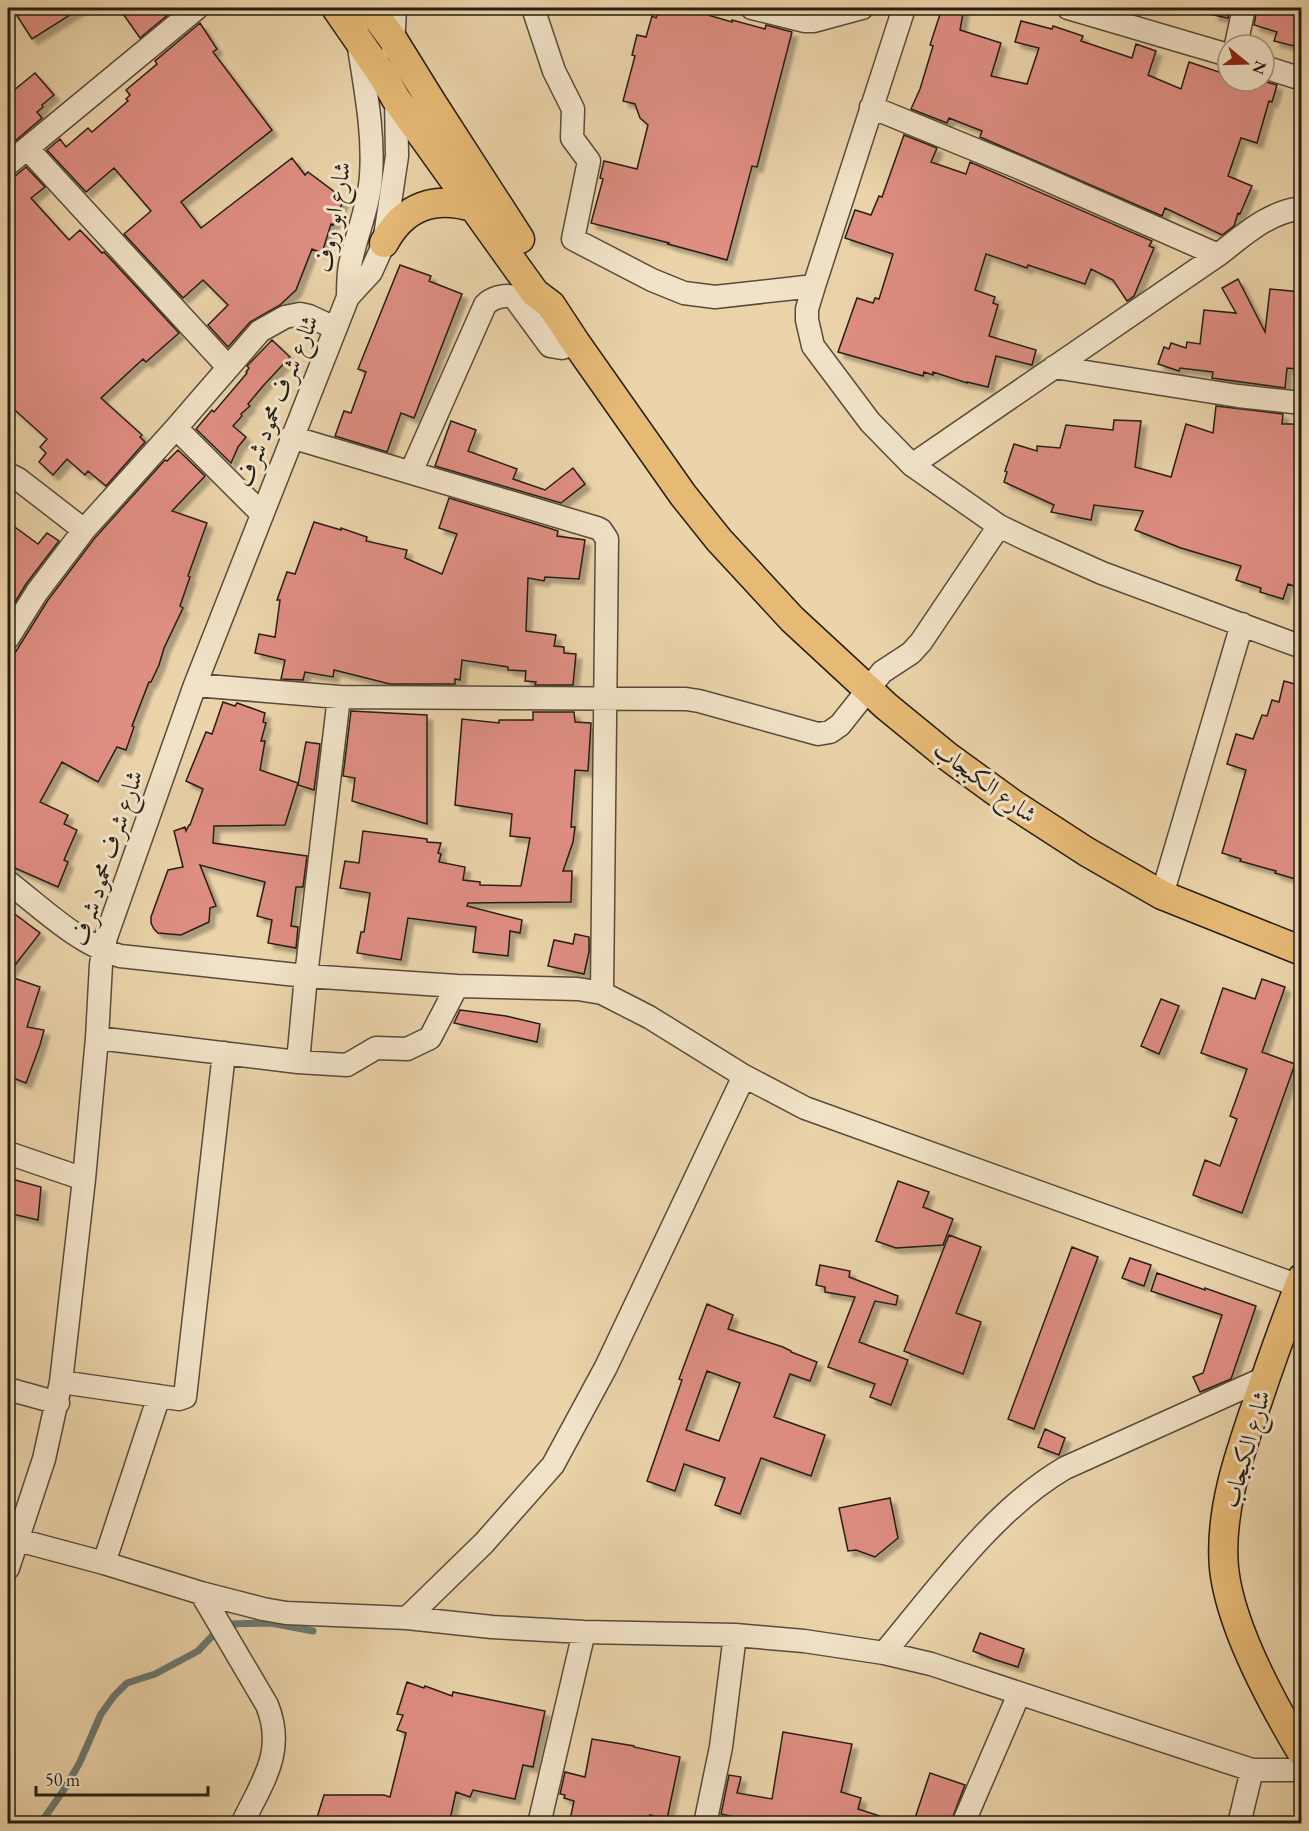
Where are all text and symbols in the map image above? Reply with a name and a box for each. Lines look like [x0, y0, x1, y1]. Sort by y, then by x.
north arrow [1216, 33, 1276, 93]
text: N [1248, 58, 1272, 77]
street label: شارع ابو روف [308, 159, 362, 276]
street label: شارع شرف محمود شرف [228, 310, 330, 493]
street label: شارع الكبجاب [924, 734, 1043, 834]
street label: شارع شرف محمود شرف [64, 766, 154, 951]
street label: شارع الكبجاب [1214, 1387, 1282, 1513]
scale bar [36, 1759, 208, 1797]
text: 50 m [45, 1768, 80, 1791]

